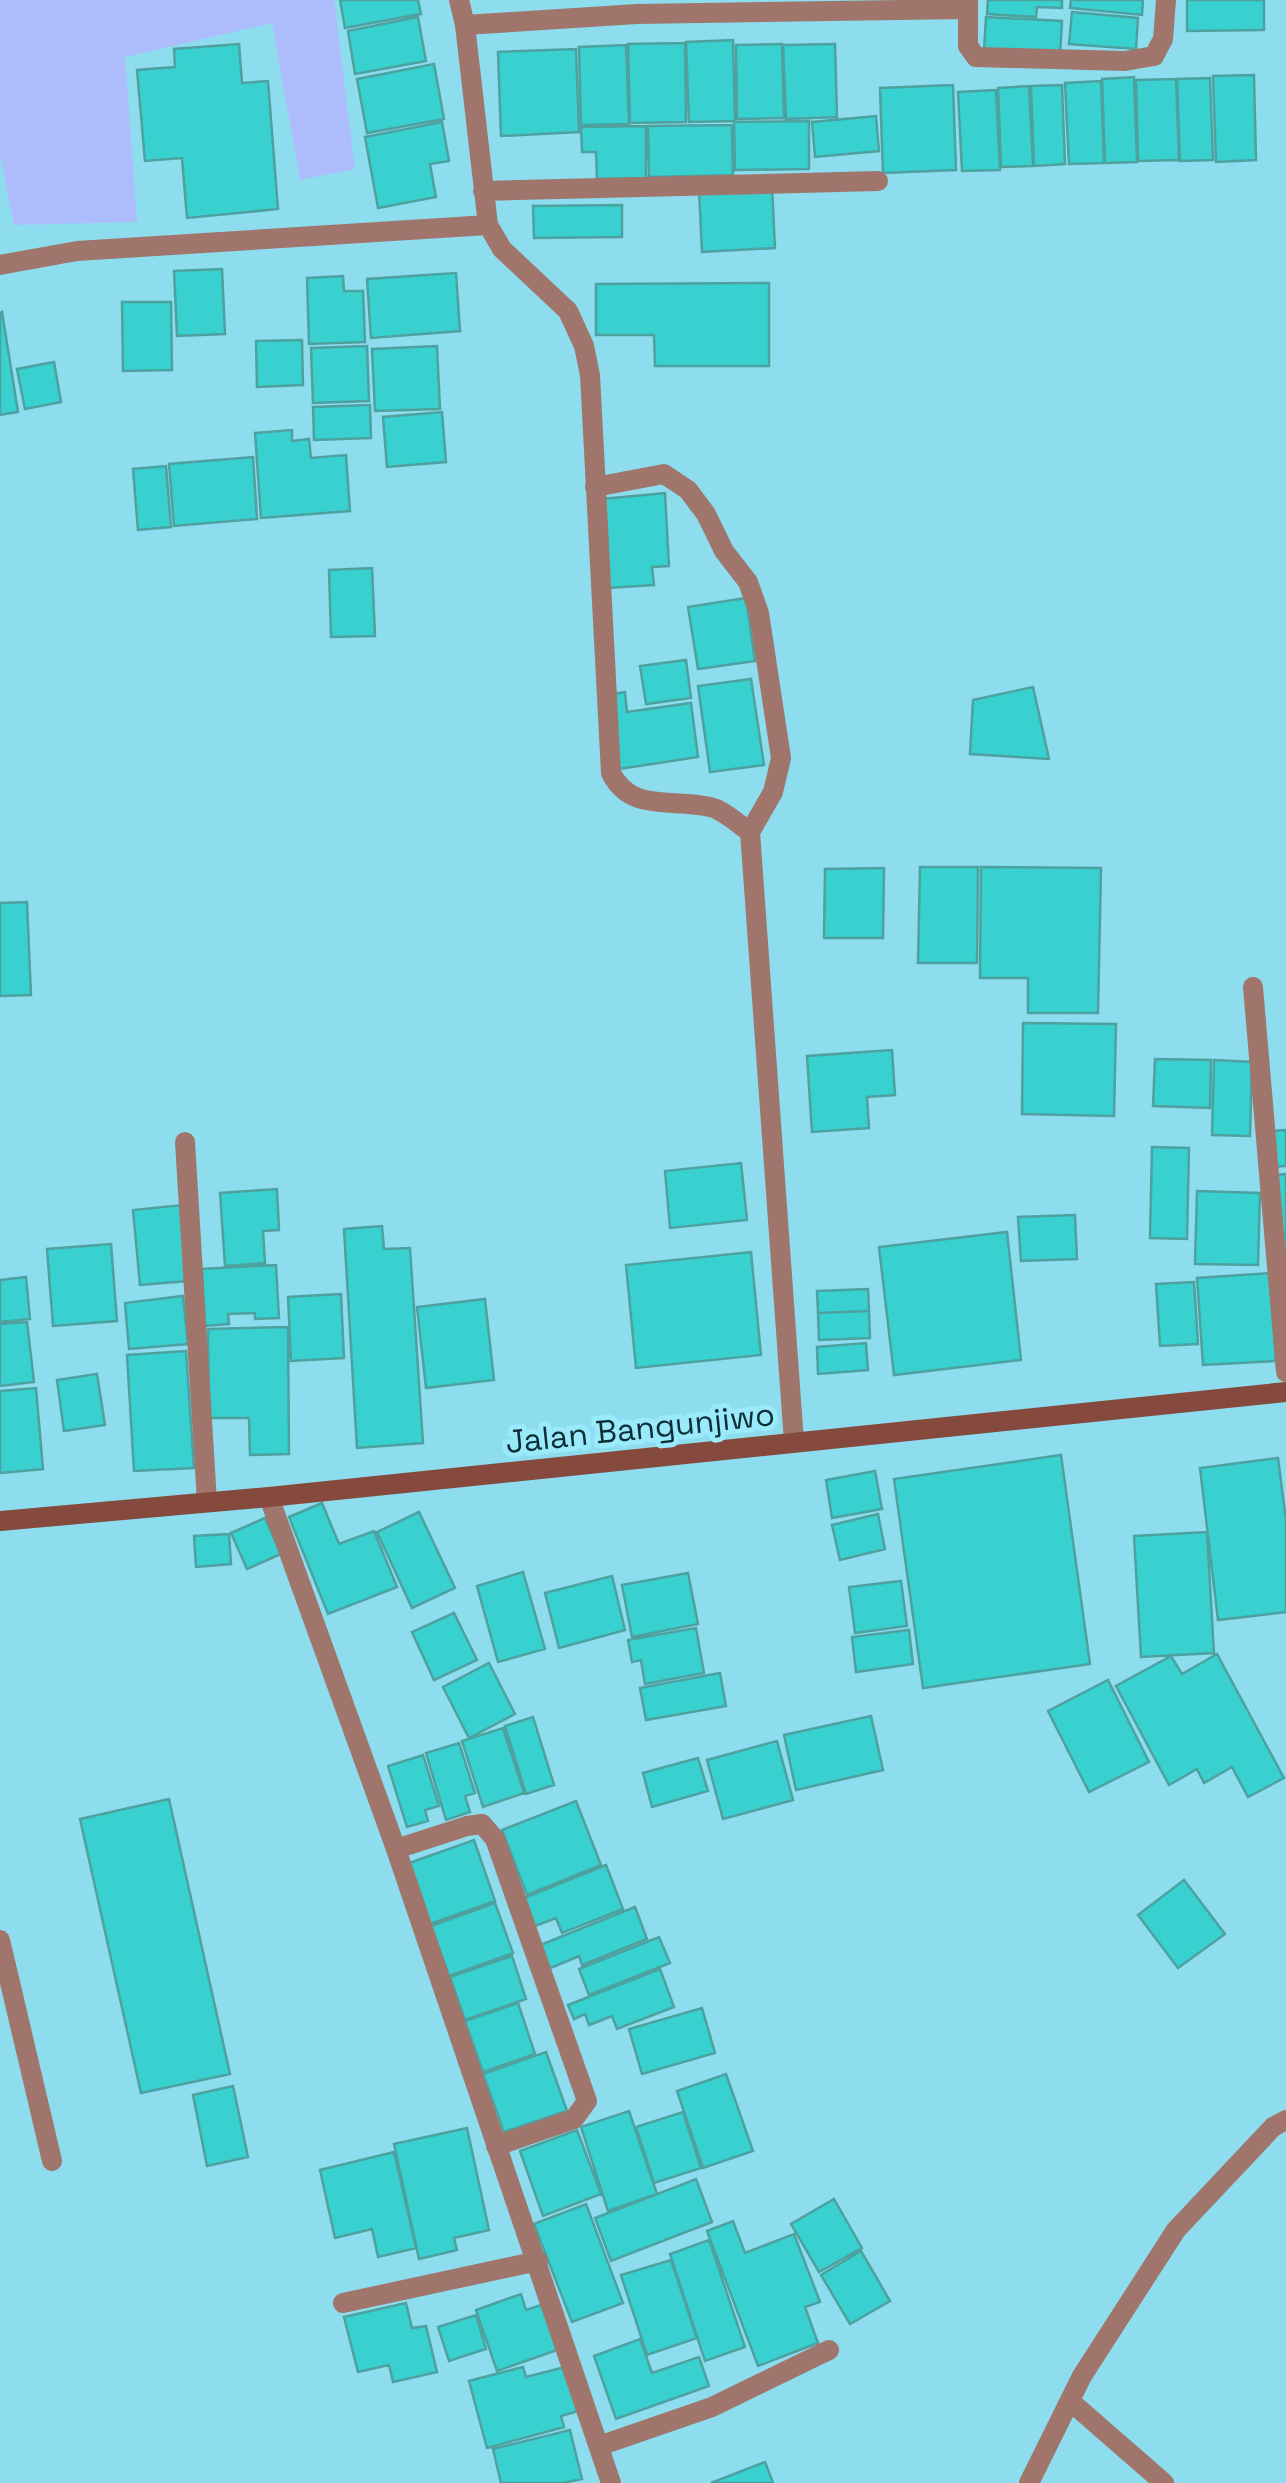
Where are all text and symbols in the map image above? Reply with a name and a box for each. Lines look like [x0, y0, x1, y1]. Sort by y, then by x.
street label: Jalan Bangunjiwo [503, 1394, 777, 1462]

